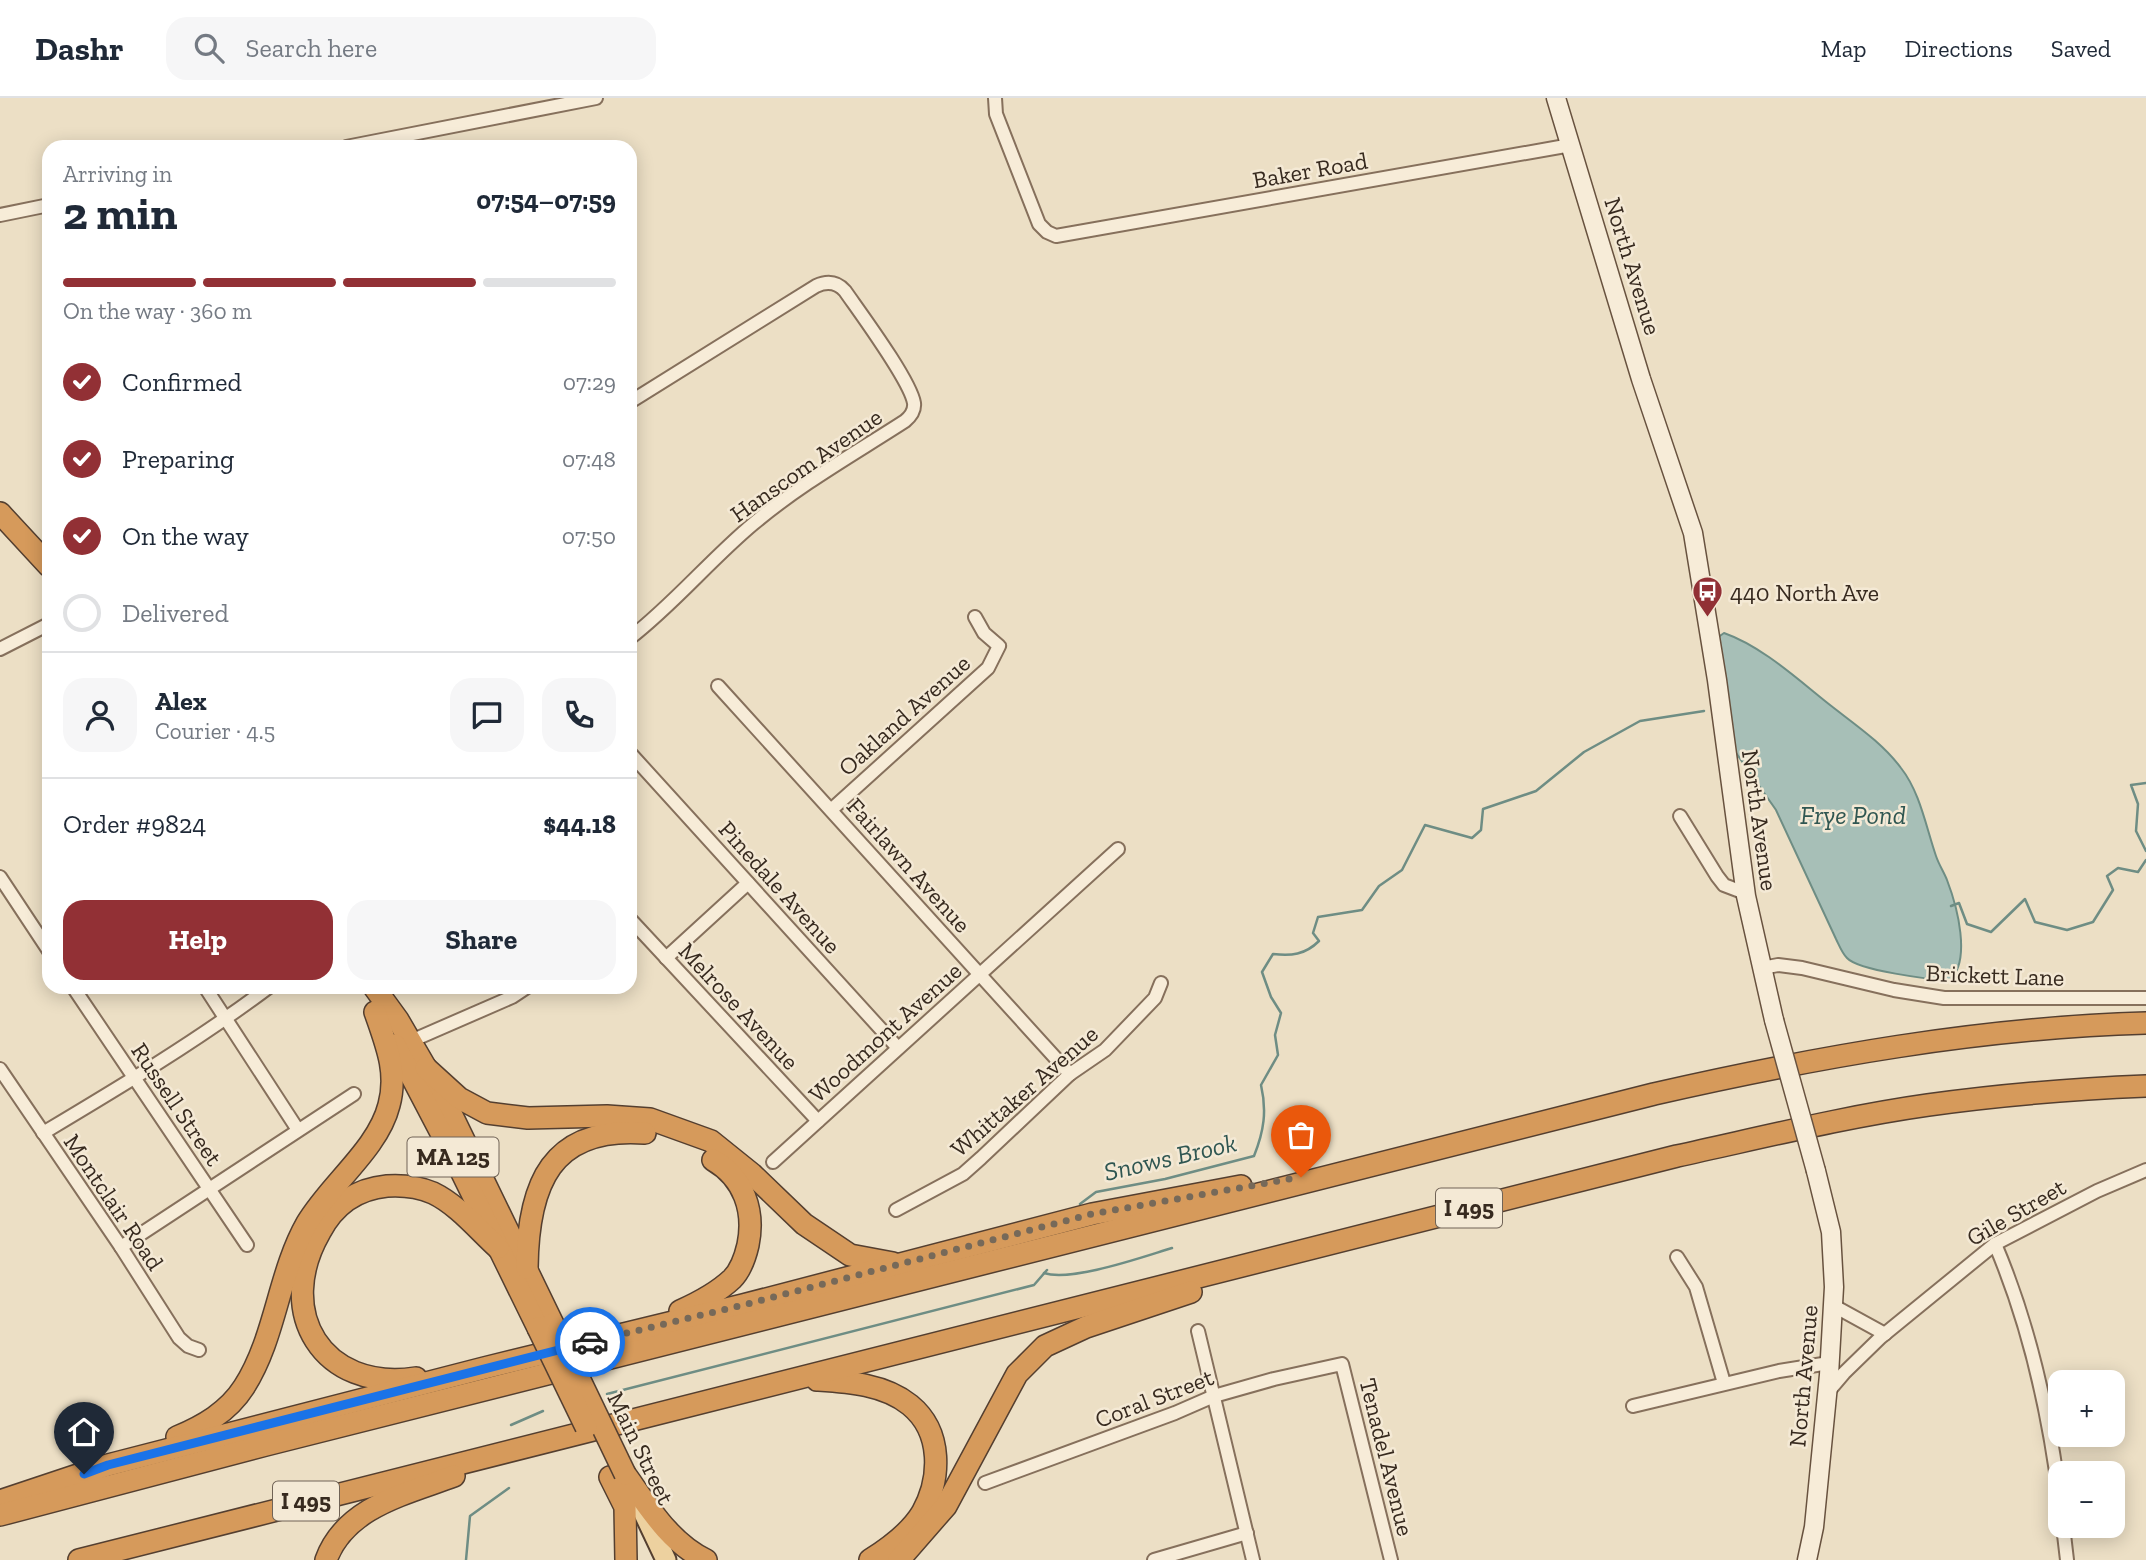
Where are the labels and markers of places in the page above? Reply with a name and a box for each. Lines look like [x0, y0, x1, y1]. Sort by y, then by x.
bus stop icon: 440 North Ave [1690, 575, 1724, 619]
place label: 440 North Ave [1730, 578, 1879, 607]
pin [1271, 1105, 1331, 1177]
pin [54, 1402, 114, 1474]

